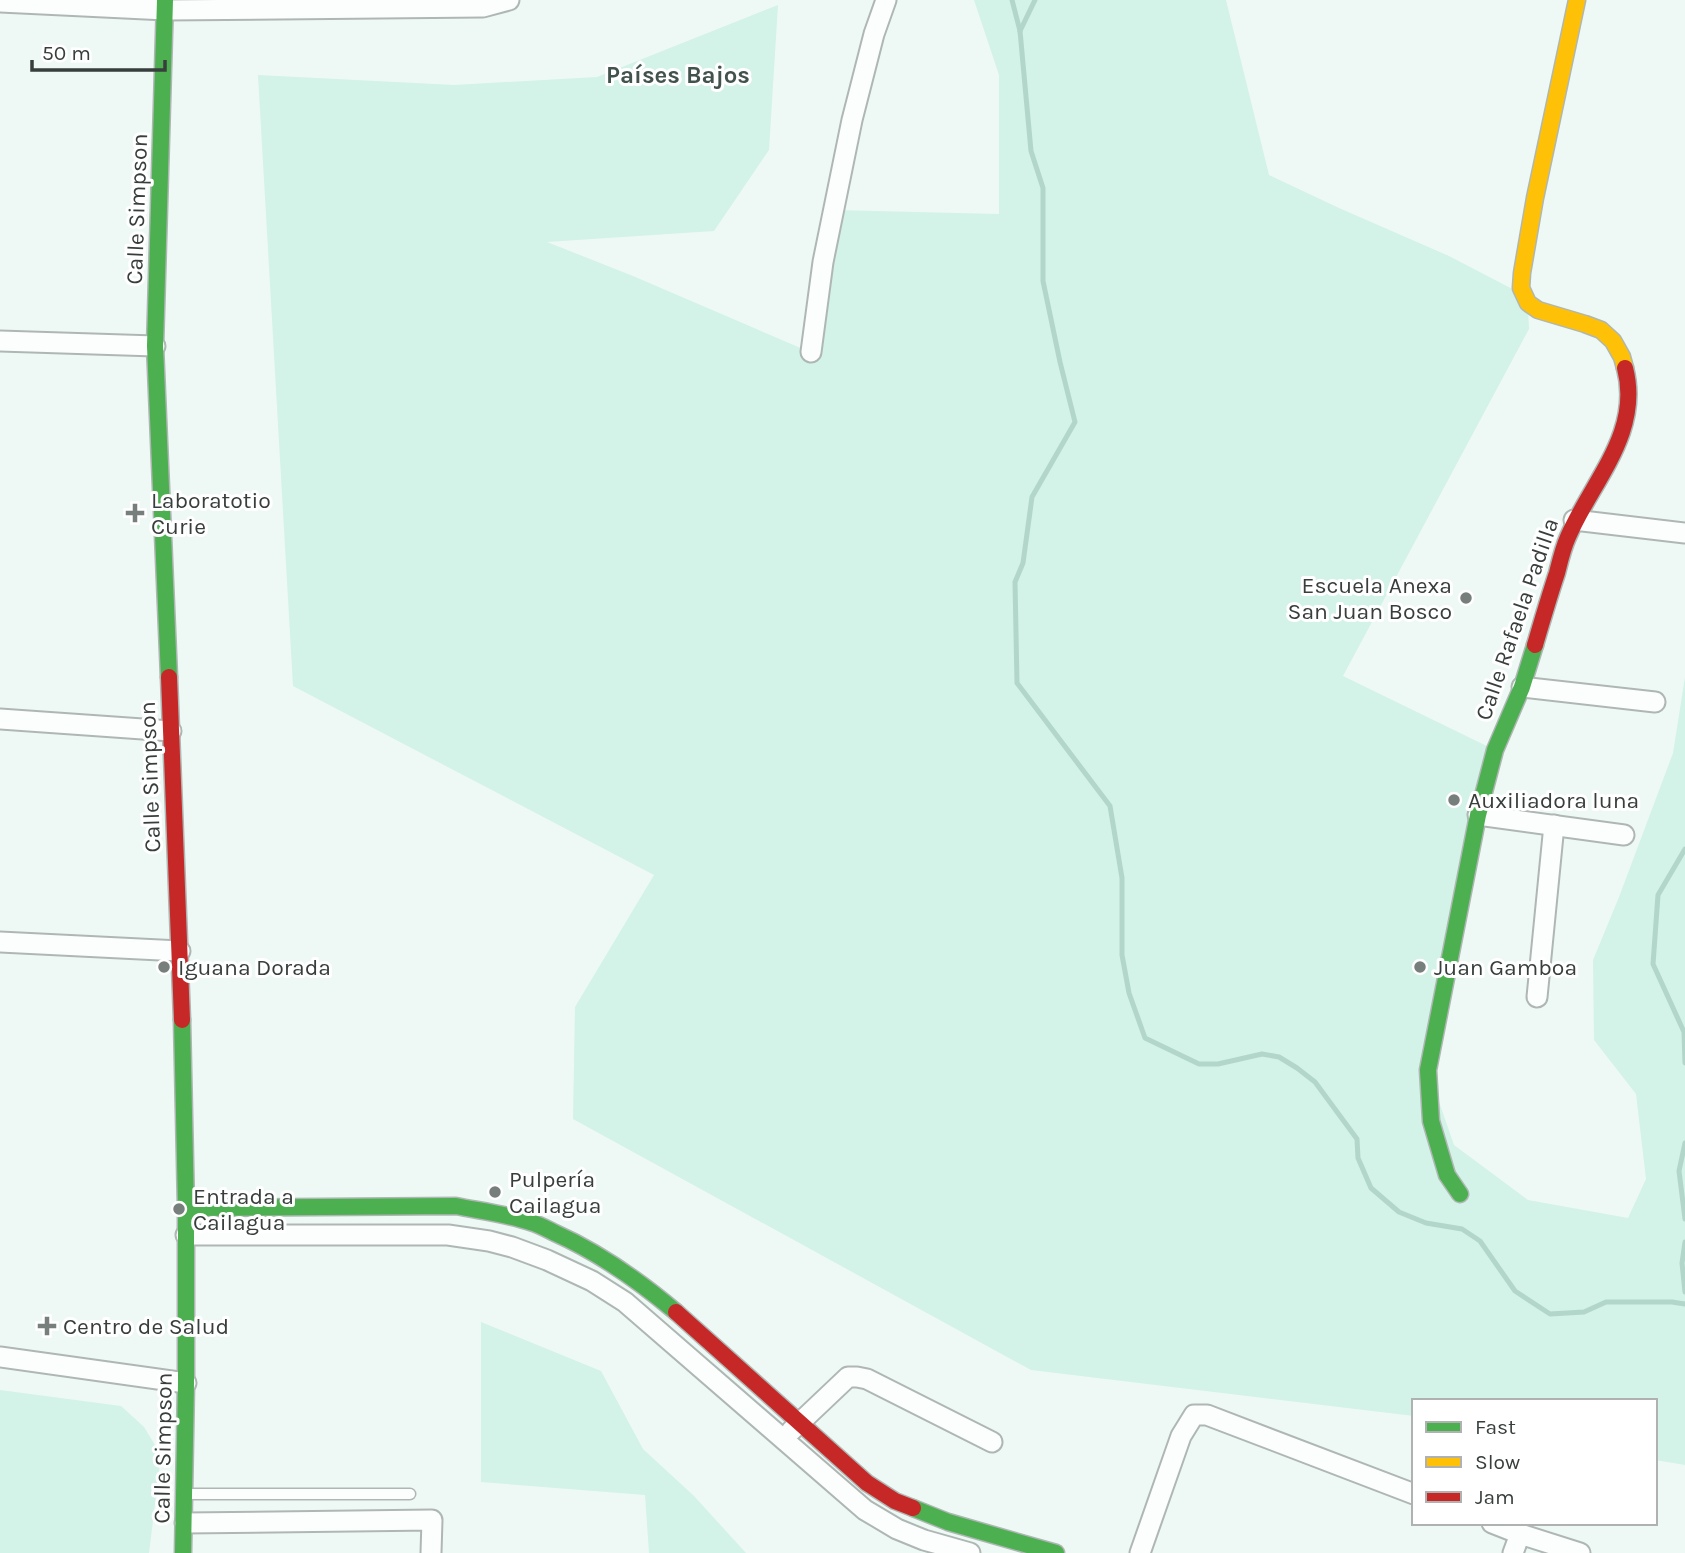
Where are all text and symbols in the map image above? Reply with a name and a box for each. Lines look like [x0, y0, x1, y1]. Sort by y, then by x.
scale bar [32, 28, 164, 72]
text: 50 m [42, 41, 91, 65]
district label: Países Bajos [606, 61, 750, 89]
street label: Calle Simpson [121, 133, 153, 285]
place label: Laboratotio Curie [151, 487, 271, 540]
marker: Laboratotio Curie [125, 503, 145, 523]
street label: Calle Rafaela Padilla [1470, 514, 1564, 724]
place label: Escuela Anexa San Juan Bosco [1287, 572, 1452, 625]
marker: Escuela Anexa San Juan Bosco [1458, 590, 1474, 606]
street label: Calle Simpson [134, 701, 166, 853]
place label: Auxiliadora luna [1468, 787, 1639, 814]
marker: Auxiliadora luna [1446, 792, 1462, 808]
place label: Iguana Dorada [178, 954, 331, 981]
place label: Juan Gamboa [1434, 954, 1577, 981]
marker: Iguana Dorada [156, 959, 172, 975]
marker: Juan Gamboa [1412, 959, 1428, 975]
place label: Pulpería Cailagua [509, 1166, 601, 1219]
place label: Entrada a Cailagua [193, 1183, 294, 1236]
marker: Pulpería Cailagua [487, 1184, 503, 1200]
marker: Entrada a Cailagua [171, 1201, 187, 1217]
place label: Centro de Salud [63, 1313, 229, 1340]
marker: Centro de Salud [37, 1316, 57, 1336]
street label: Calle Simpson [148, 1372, 178, 1524]
legend [1412, 1399, 1657, 1525]
text: Fast [1475, 1415, 1516, 1439]
text: Slow [1475, 1450, 1520, 1474]
text: Jam [1475, 1485, 1515, 1509]

